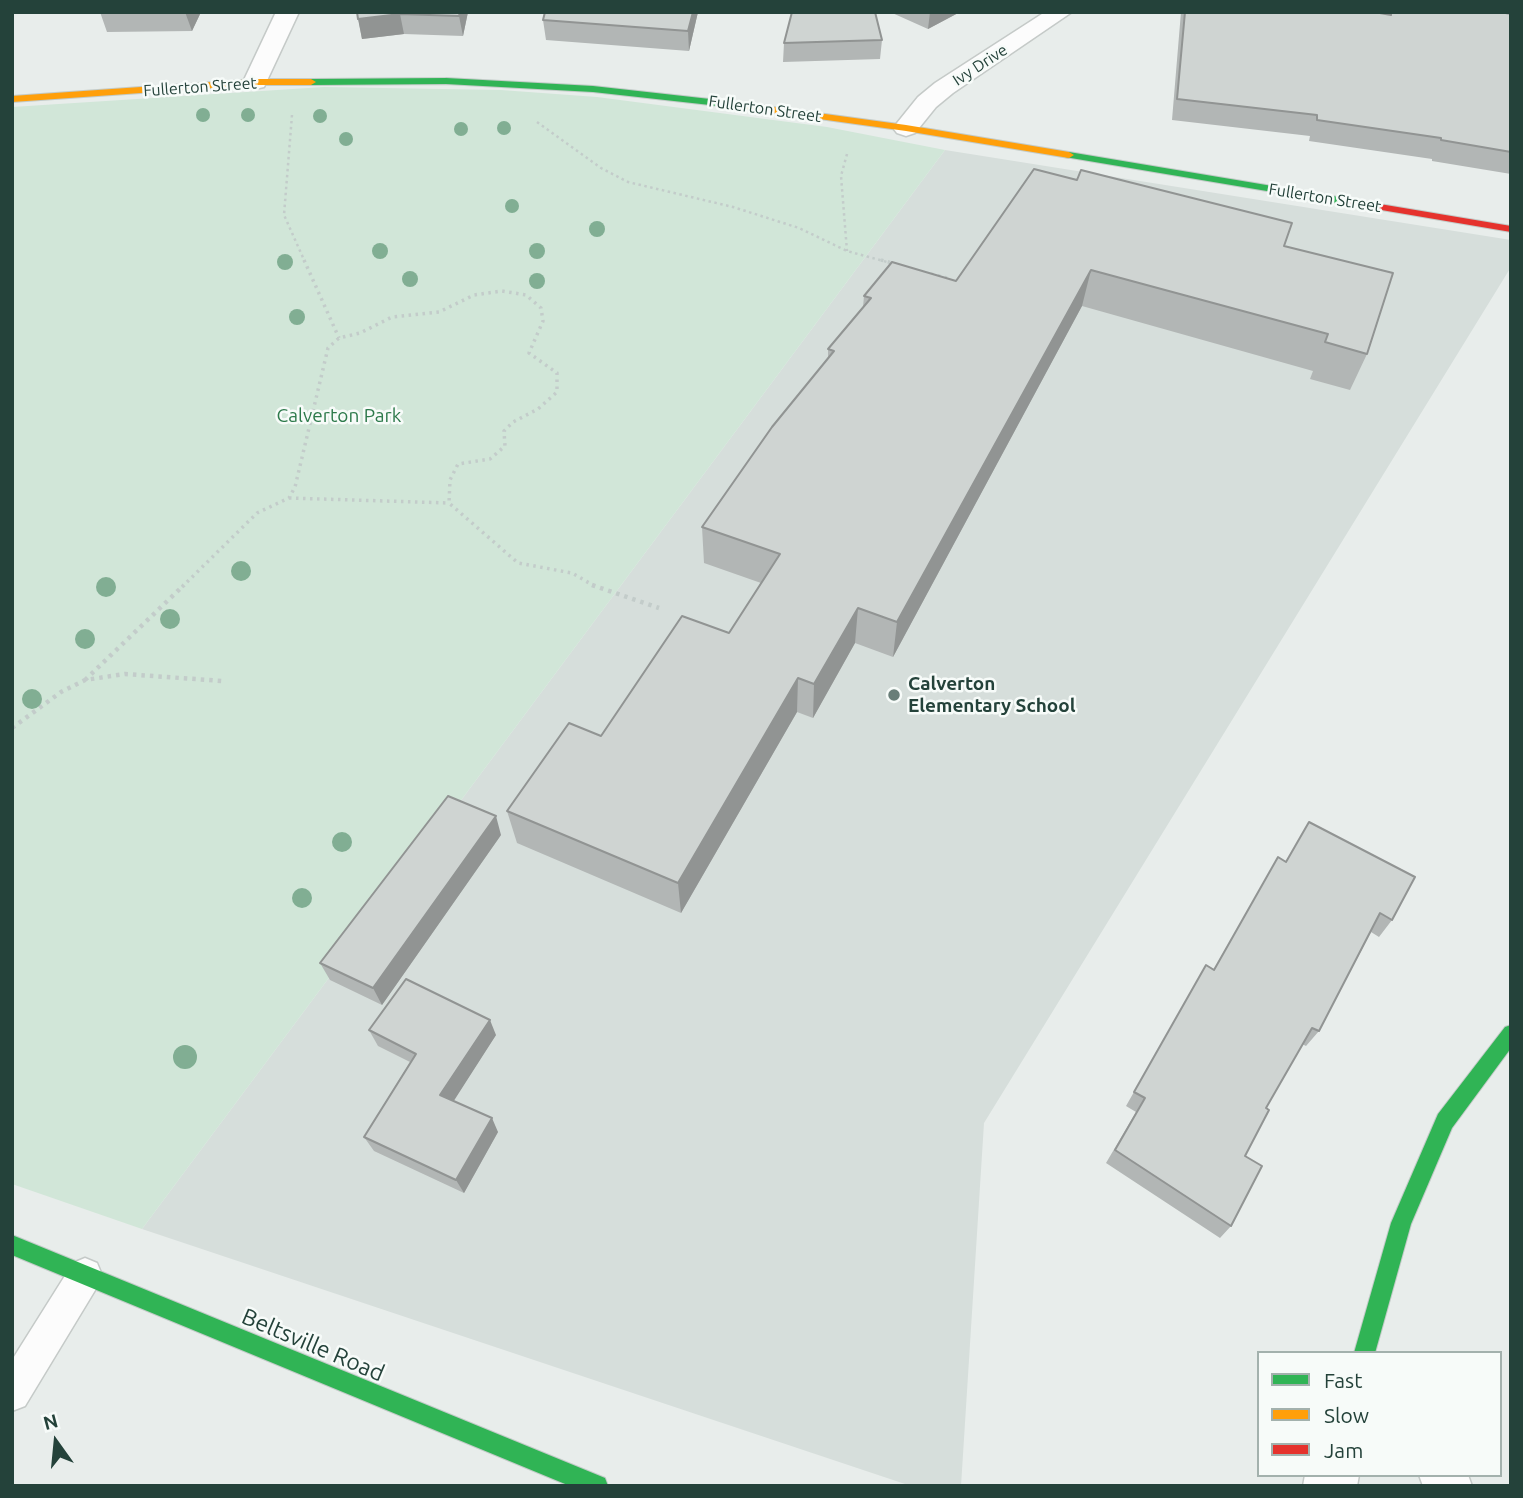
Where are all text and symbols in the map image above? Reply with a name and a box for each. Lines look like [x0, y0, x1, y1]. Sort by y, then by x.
street label: Ivy Drive [949, 40, 1011, 90]
street label: Fullerton Street [143, 73, 257, 101]
street label: Fullerton Street [707, 92, 823, 126]
street label: Fullerton Street [1267, 180, 1383, 216]
park label: Calverton Park [277, 405, 401, 427]
place label: Calverton Elementary School [908, 673, 1075, 717]
marker: Calverton Elementary School [886, 687, 902, 703]
street label: Beltsville Road [238, 1303, 388, 1387]
legend [1257, 1351, 1502, 1477]
text: Fast [1324, 1368, 1362, 1392]
text: Slow [1324, 1403, 1369, 1427]
north arrow [21, 1407, 91, 1477]
text: N [41, 1409, 60, 1434]
text: Jam [1324, 1438, 1363, 1462]

